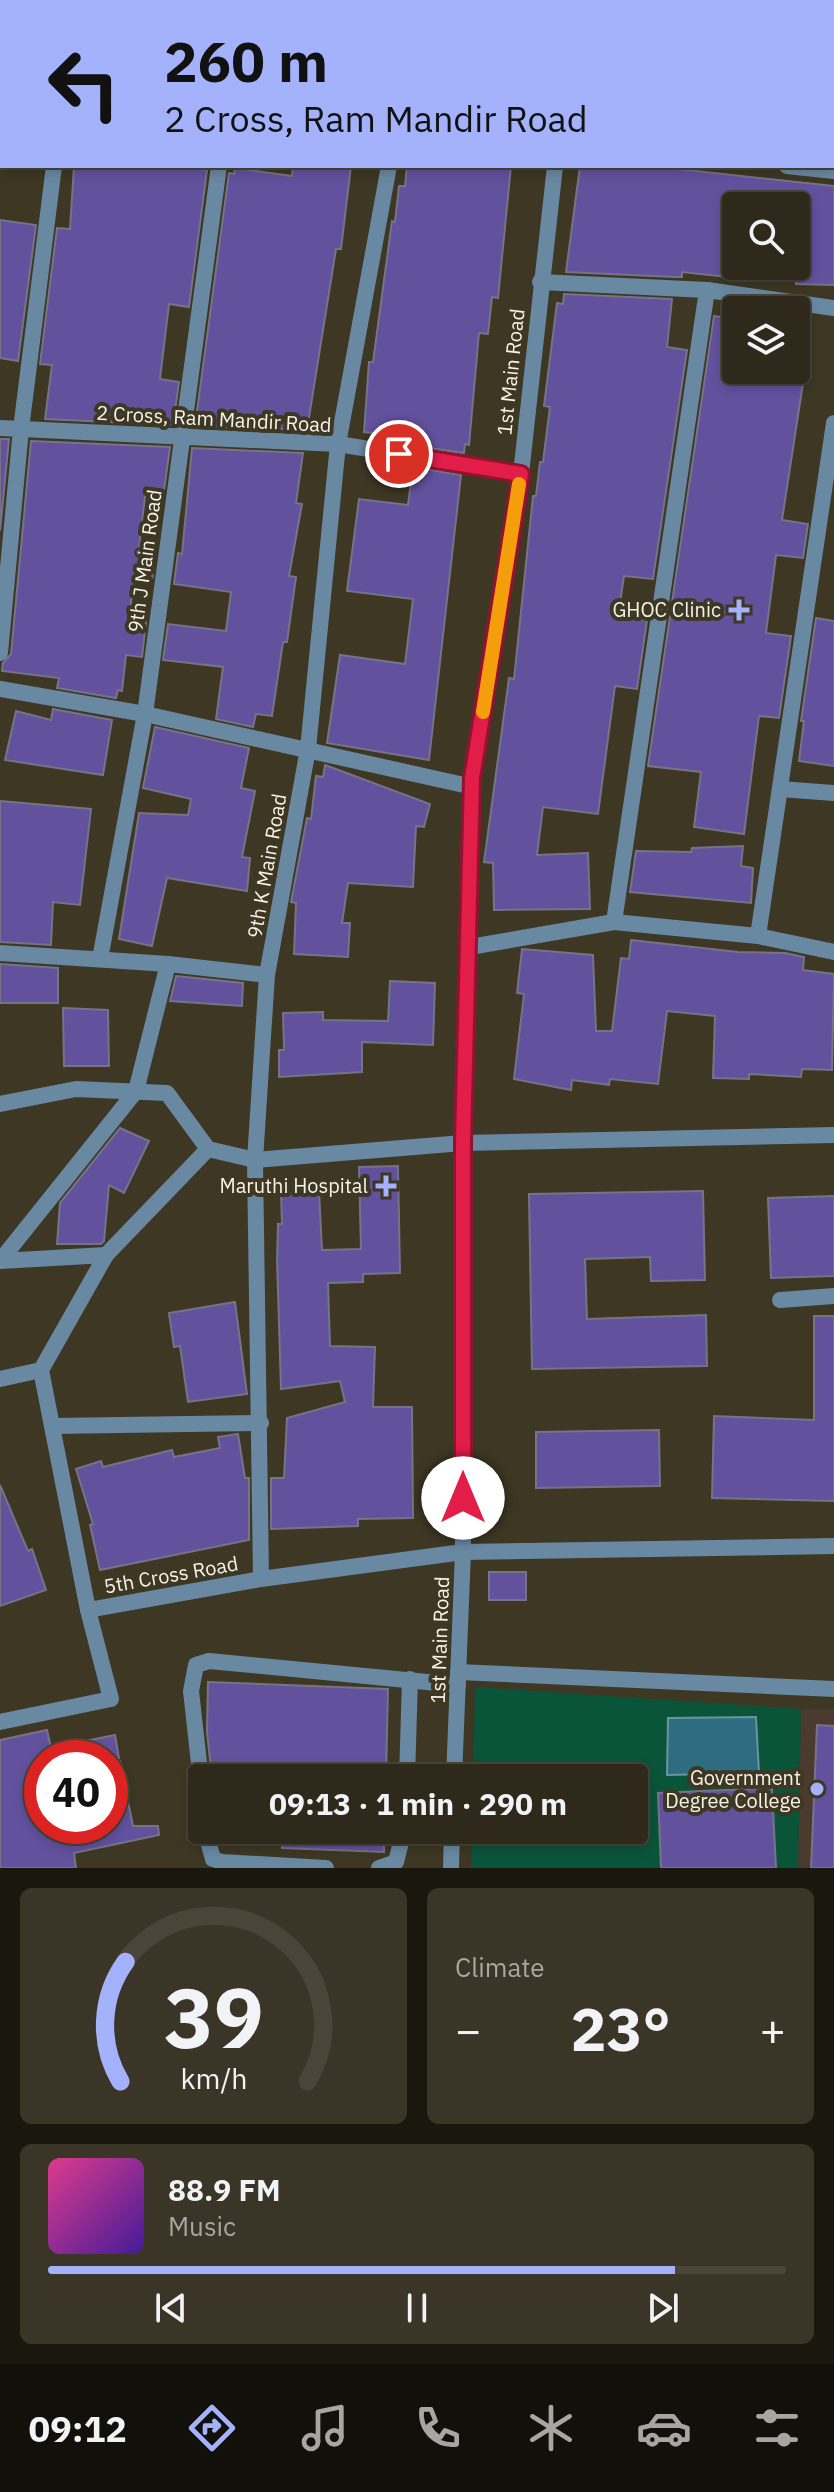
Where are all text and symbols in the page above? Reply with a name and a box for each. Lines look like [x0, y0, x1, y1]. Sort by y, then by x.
text: 260 m [164, 25, 328, 97]
icon: left [32, 32, 136, 136]
text: 2 Cross, Ram Mandir Road [164, 95, 588, 142]
map controls [722, 192, 810, 384]
button: search [722, 192, 810, 280]
button: layers [722, 296, 810, 384]
street label: 1st Main Road [490, 307, 531, 437]
street label: 2 Cross, Ram Mandir Road [96, 399, 332, 438]
pin [365, 420, 433, 488]
icon: arrive [377, 432, 421, 476]
street label: 9th J Main Road [121, 488, 168, 634]
place label: GHOC Clinic [612, 596, 721, 623]
marker: GHOC Clinic [728, 599, 750, 621]
street label: 9th K Main Road [240, 791, 293, 940]
place label: Maruthi Hospital [219, 1172, 368, 1199]
marker: Maruthi Hospital [375, 1175, 397, 1197]
position arrow [421, 1456, 505, 1540]
street label: 5th Cross Road [102, 1549, 240, 1600]
street label: 1st Main Road [424, 1576, 455, 1704]
speed limit sign: 40 [24, 1740, 128, 1844]
place label: Government Degree College [665, 1764, 801, 1814]
marker: Government Degree College [808, 1780, 826, 1798]
text: 09:13 · 1 min · 290 m [269, 1784, 567, 1823]
text: Climate [455, 1950, 545, 1984]
text: 39 [164, 1963, 263, 2071]
text: 23° [570, 1989, 671, 2068]
text: − [455, 2001, 481, 2058]
text: + [760, 2001, 786, 2058]
text: km/h [180, 2060, 247, 2097]
text: 88.9 FM [168, 2170, 281, 2209]
text: Music [168, 2209, 236, 2243]
icon: previous [149, 2286, 193, 2330]
icon: pause [395, 2286, 439, 2330]
icon: next [641, 2286, 685, 2330]
icon: directions [184, 2400, 240, 2456]
icon: music [297, 2400, 353, 2456]
icon: phone [410, 2400, 466, 2456]
icon: climate [523, 2400, 579, 2456]
icon: car [636, 2400, 692, 2456]
icon: filters [749, 2400, 805, 2456]
text: 09:12 [29, 2405, 127, 2452]

